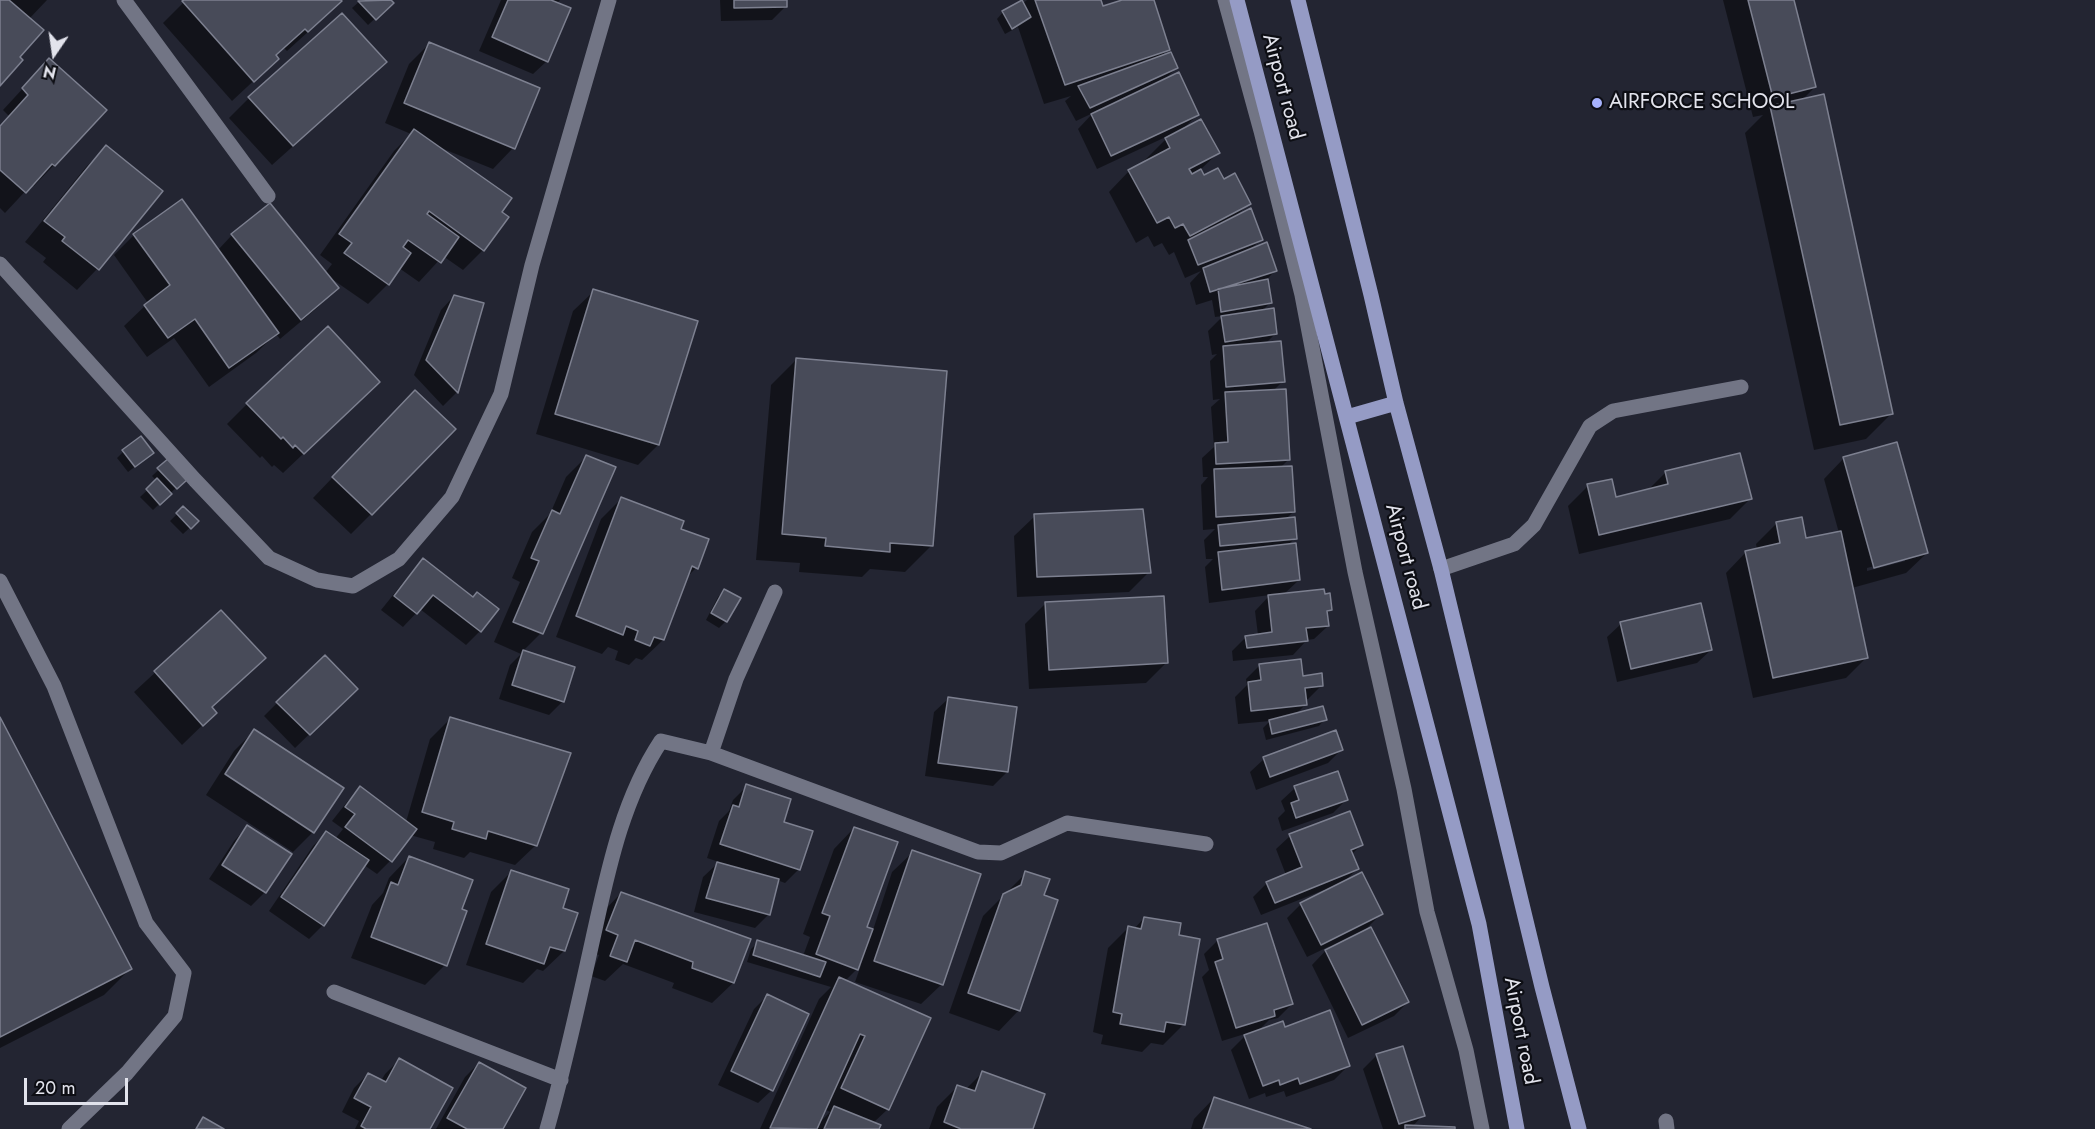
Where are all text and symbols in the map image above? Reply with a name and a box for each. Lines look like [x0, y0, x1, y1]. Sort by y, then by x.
north arrow [24, 24, 84, 84]
street label: Airport road [1256, 31, 1308, 143]
text: N [41, 59, 59, 85]
place label: AIRFORCE SCHOOL [1609, 90, 1794, 116]
marker: AIRFORCE SCHOOL [1590, 96, 1604, 110]
street label: Airport road [1379, 501, 1431, 613]
street label: Airport road [1497, 975, 1543, 1087]
scale bar [27, 1066, 130, 1104]
text: 20 m [35, 1075, 75, 1101]

